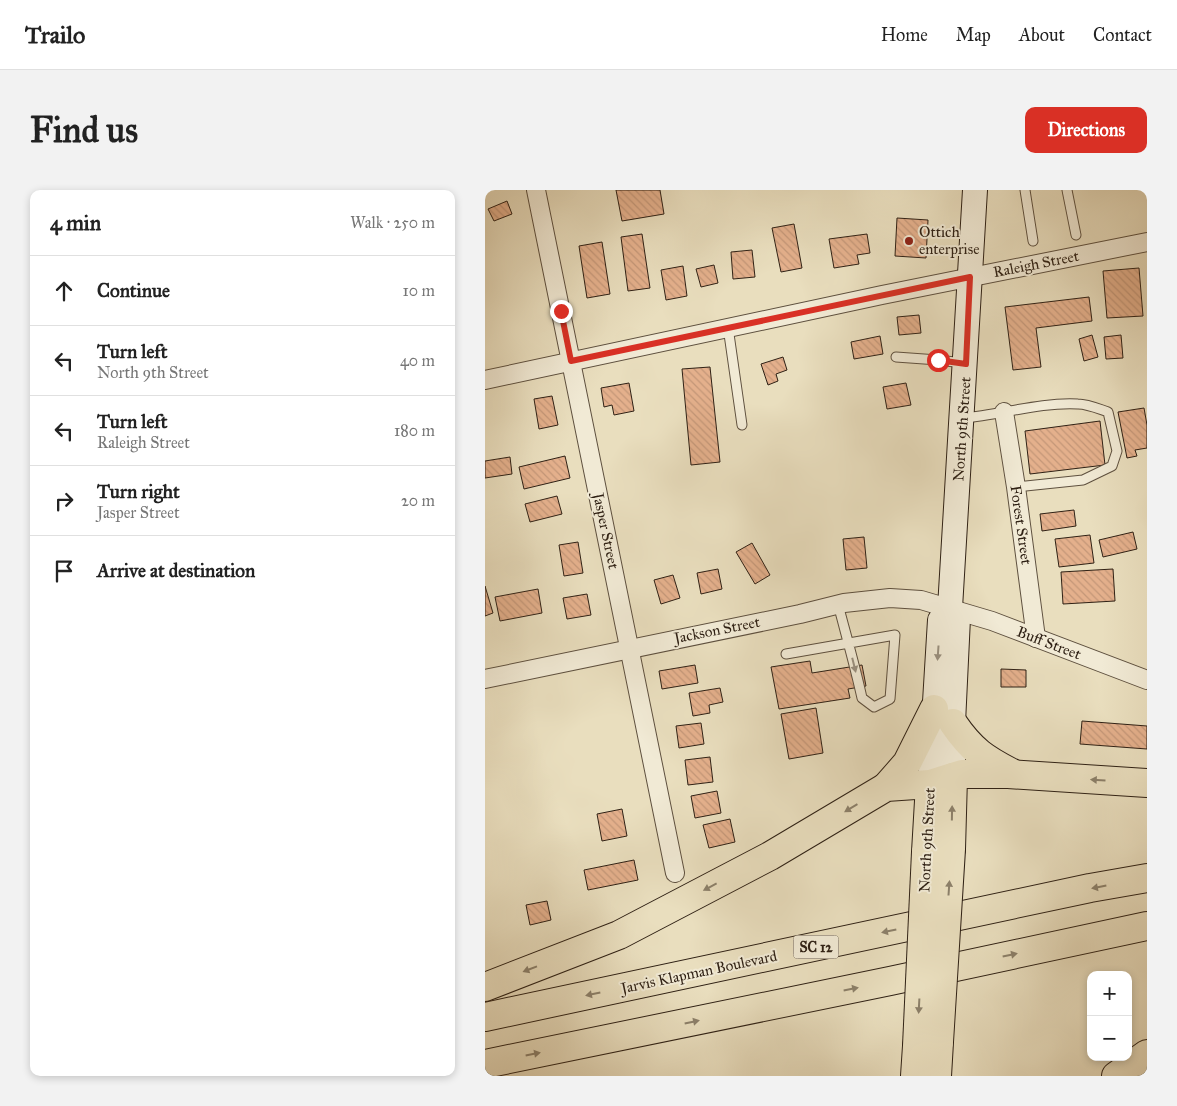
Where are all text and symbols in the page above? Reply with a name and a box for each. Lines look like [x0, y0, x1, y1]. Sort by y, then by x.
text: Trailo [25, 20, 85, 50]
text: Home [881, 24, 928, 46]
text: Map [956, 24, 991, 46]
text: About [1019, 24, 1065, 46]
text: Contact [1093, 24, 1152, 46]
button: Directions [1025, 107, 1147, 153]
text: Find us [30, 109, 138, 152]
text: 4 min [50, 210, 101, 236]
text: Walk · 250 m [350, 213, 435, 232]
place label: Ottich enterprise [919, 223, 979, 258]
marker: Ottich enterprise [903, 235, 915, 247]
street label: Raleigh Street [992, 247, 1081, 281]
icon: ahead [50, 277, 78, 305]
text: Continue [97, 279, 170, 302]
text: 10 m [403, 281, 435, 300]
route end [550, 300, 573, 323]
text: Turn left [97, 340, 167, 363]
icon: left [50, 347, 78, 375]
route start [927, 349, 950, 372]
text: 40 m [400, 351, 435, 370]
text: North 9th Street [97, 363, 209, 382]
street label: North 9th Street [949, 375, 975, 482]
text: Turn left [97, 410, 167, 433]
icon: left [50, 417, 78, 445]
text: 180 m [394, 421, 435, 440]
text: Raleigh Street [97, 433, 190, 452]
text: Turn right [97, 480, 180, 503]
street label: Forest Street [1007, 484, 1036, 567]
icon: right [50, 487, 78, 515]
street label: Jasper Street [588, 489, 623, 572]
text: 20 m [401, 491, 435, 510]
text: Jasper Street [97, 503, 180, 522]
icon: arrive [50, 557, 78, 585]
text: Arrive at destination [97, 559, 255, 582]
street label: Jackson Street [671, 613, 762, 649]
street label: Buff Street [1014, 623, 1084, 664]
one-way arrow [933, 646, 941, 662]
one-way arrow [850, 657, 858, 672]
one-way arrow [1090, 775, 1106, 783]
street label: North 9th Street [915, 787, 939, 893]
one-way arrow [845, 803, 858, 812]
one-way arrow [948, 805, 956, 821]
one-way arrow [945, 880, 953, 896]
one-way arrow [702, 883, 717, 891]
one-way arrow [1091, 883, 1107, 891]
one-way arrow [880, 928, 896, 936]
road number: SC 12 [793, 936, 839, 959]
street label: Jarvis Klapman Boulevard [617, 947, 779, 999]
one-way arrow [1003, 951, 1018, 959]
one-way arrow [522, 965, 537, 973]
map controls [1087, 971, 1132, 1061]
button: + [1087, 971, 1132, 1016]
one-way arrow [844, 985, 859, 993]
one-way arrow [584, 991, 600, 999]
one-way arrow [915, 998, 923, 1014]
button: − [1087, 1016, 1132, 1061]
one-way arrow [685, 1018, 700, 1026]
one-way arrow [525, 1050, 540, 1058]

